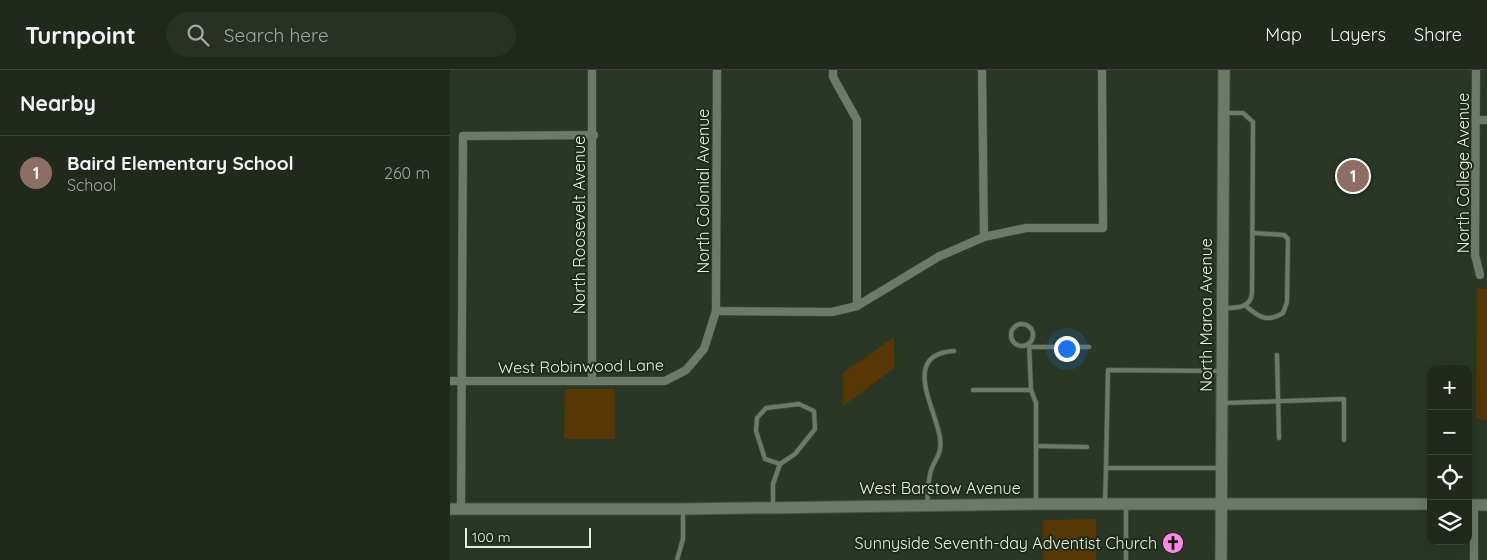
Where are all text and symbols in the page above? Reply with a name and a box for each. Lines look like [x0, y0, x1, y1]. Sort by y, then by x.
search box [166, 12, 516, 57]
text: Turnpoint [25, 20, 136, 50]
icon: search [184, 21, 212, 49]
text: Search here [224, 23, 329, 47]
text: Map [1265, 23, 1302, 46]
text: Layers [1330, 23, 1386, 46]
text: Share [1414, 23, 1462, 46]
text: Nearby [20, 90, 96, 116]
street label: North College Avenue [1453, 93, 1473, 253]
street label: North Colonial Avenue [693, 109, 713, 273]
street label: North Roosevelt Avenue [569, 136, 589, 314]
text: Baird Elementary School [67, 151, 294, 175]
pin: 1 [1337, 157, 1369, 195]
text: 1 [33, 163, 39, 183]
text: 260 m [384, 163, 430, 183]
text: School [67, 175, 116, 195]
street label: North Maroa Avenue [1196, 238, 1216, 392]
your location [1054, 336, 1080, 362]
street label: West Robinwood Lane [498, 355, 664, 377]
map controls [1427, 365, 1472, 545]
button: + [1427, 365, 1472, 410]
button: − [1427, 410, 1472, 455]
button: locate [1427, 455, 1472, 500]
street label: West Barstow Avenue [859, 478, 1021, 498]
button: layers [1427, 500, 1472, 545]
scale bar [465, 525, 591, 548]
text: 100 m [472, 528, 510, 546]
church icon: Sunnyside Seventh-day Adventist Church [1161, 531, 1185, 555]
place label: Sunnyside Seventh-day Adventist Church [855, 533, 1157, 553]

